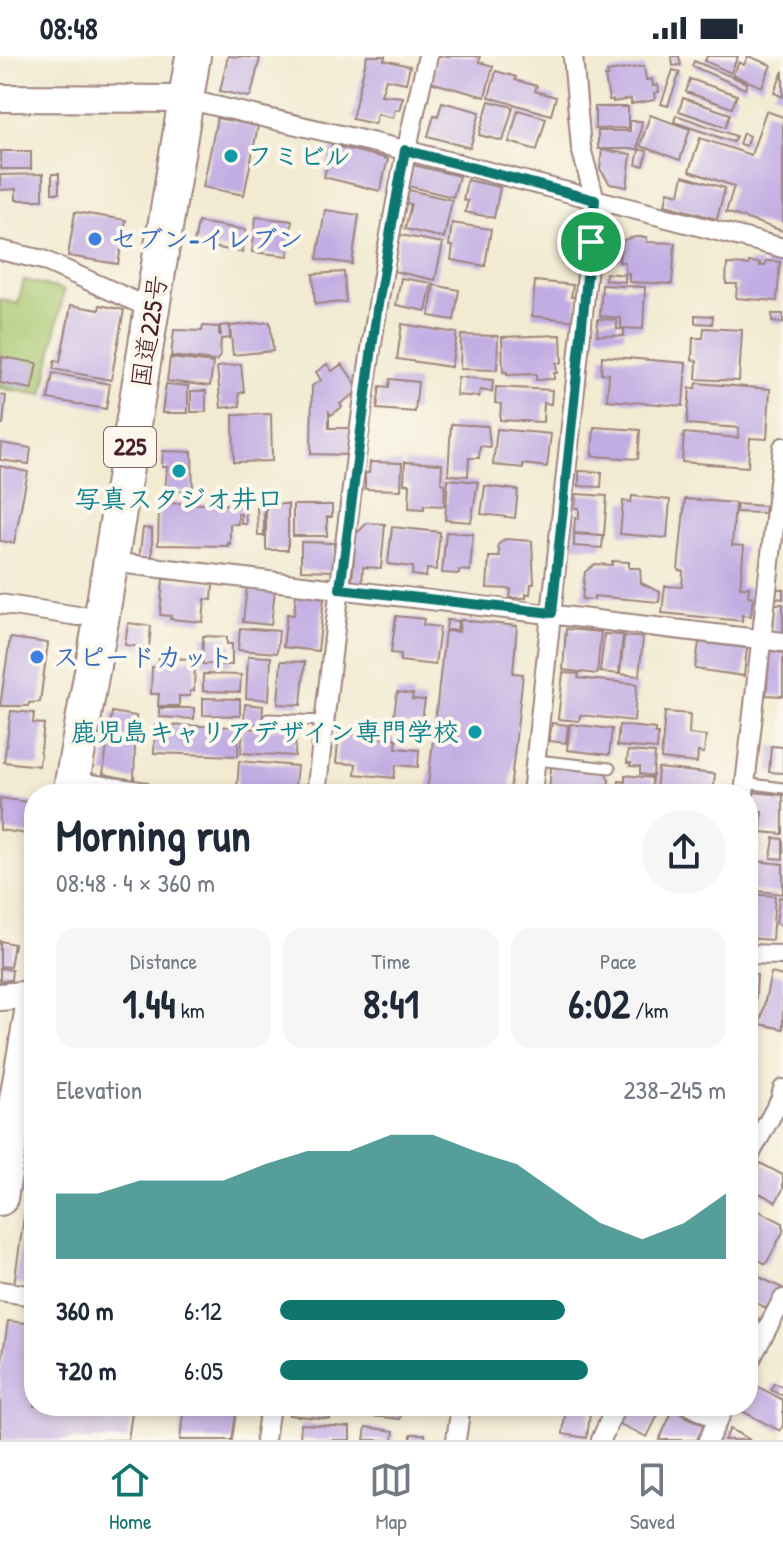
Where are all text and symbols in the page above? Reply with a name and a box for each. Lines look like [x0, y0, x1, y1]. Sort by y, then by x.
text: 08:48 [40, 8, 98, 48]
place label: フミビル [247, 138, 350, 173]
marker: フミビル [222, 147, 240, 165]
pin [557, 208, 625, 276]
icon: arrive [569, 220, 613, 264]
place label: セブン-イレブン [111, 221, 304, 256]
marker: セブン-イレブン [86, 230, 104, 248]
street label: 国道225号 [122, 272, 175, 390]
road number: 225 [104, 427, 156, 467]
marker: 写真スタジオ井口 [170, 462, 188, 480]
place label: 写真スタジオ井口 [75, 481, 283, 516]
place label: スピードカット [53, 639, 234, 674]
marker: スピードカット [28, 648, 46, 666]
place label: 鹿児島キャリアデザイン専門学校 [71, 714, 459, 749]
marker: 鹿児島キャリアデザイン専門学校 [466, 723, 484, 741]
text: Morning run [56, 805, 251, 865]
button: share [642, 810, 726, 894]
text: 08:48 · 4 × 360 m [56, 865, 215, 900]
text: Distance [130, 946, 197, 976]
text: Time [372, 946, 410, 976]
text: Pace [600, 946, 637, 976]
text: 1.44 [123, 976, 176, 1030]
text: 8:41 [363, 976, 419, 1030]
text: 6:02 [568, 976, 630, 1030]
text: km [176, 995, 205, 1025]
text: /km [630, 995, 669, 1025]
text: Elevation [56, 1072, 142, 1107]
text: 238–245 m [623, 1072, 726, 1107]
text: 360 m [56, 1293, 113, 1328]
text: 6:12 [184, 1293, 222, 1328]
text: 720 m [56, 1353, 116, 1388]
text: 6:05 [184, 1353, 223, 1388]
tab: Home [108, 1458, 152, 1536]
tab: Map [369, 1458, 413, 1536]
tab: Saved [630, 1458, 675, 1536]

